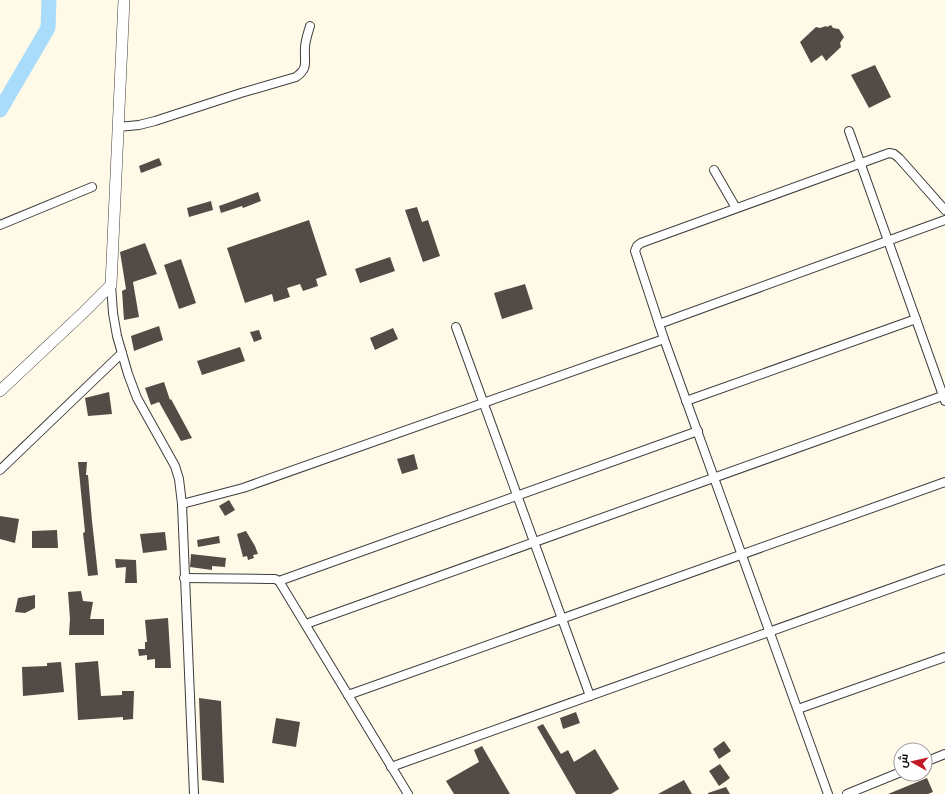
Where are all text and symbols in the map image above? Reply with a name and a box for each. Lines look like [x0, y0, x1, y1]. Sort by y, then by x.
north arrow [893, 742, 933, 782]
text: ش [895, 753, 912, 769]

